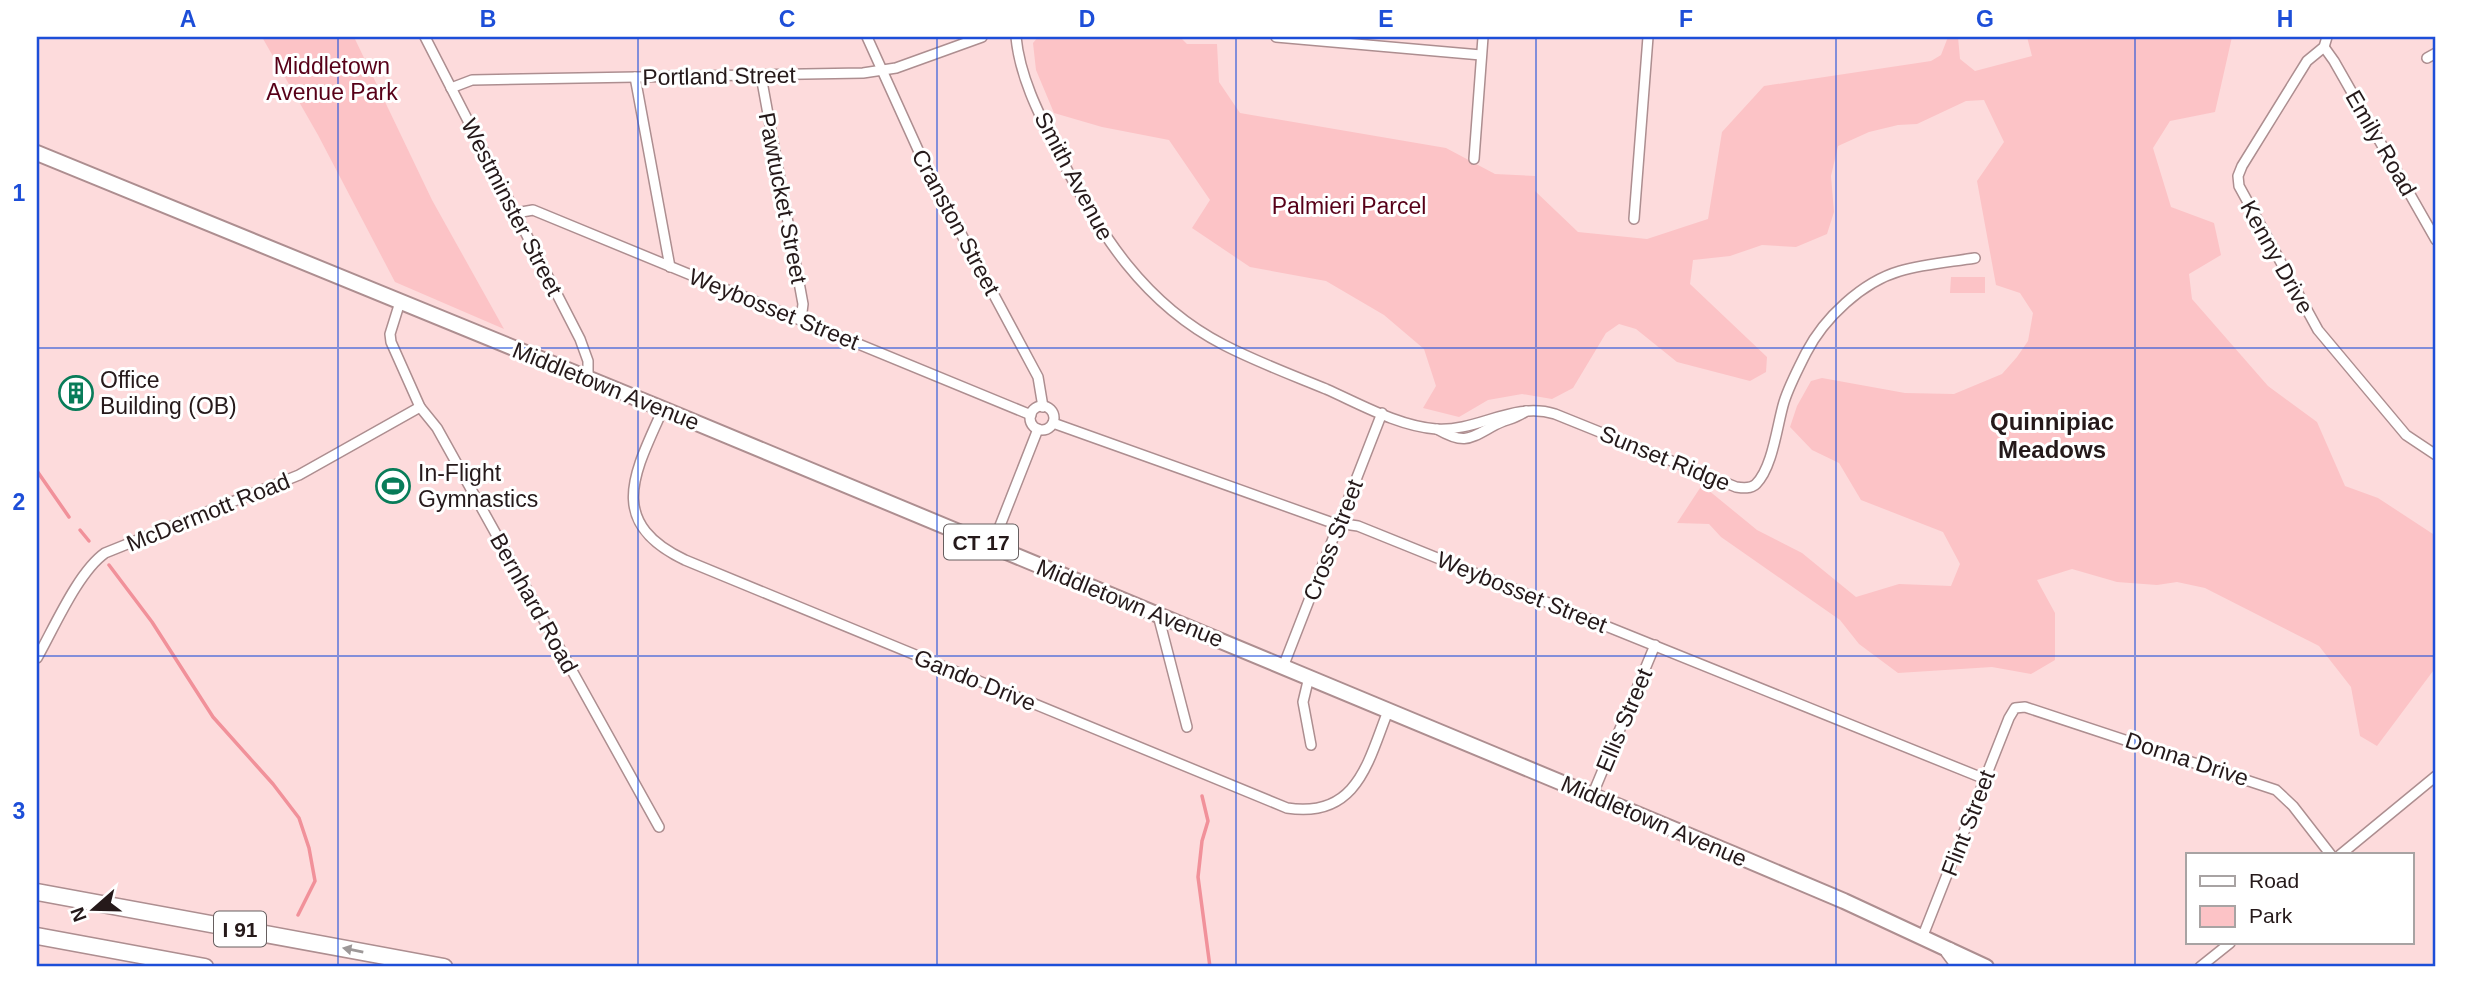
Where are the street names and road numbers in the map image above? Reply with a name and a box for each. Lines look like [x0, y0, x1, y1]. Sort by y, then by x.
street label: Portland Street [642, 62, 797, 90]
street label: Emily Road [2340, 86, 2422, 200]
street label: Smith Avenue [1029, 107, 1119, 245]
street label: Pawtucket Street [754, 110, 812, 286]
street label: Westminster Street [456, 114, 568, 300]
street label: Cranston Street [907, 145, 1006, 300]
street label: Kenny Drive [2235, 196, 2319, 318]
street label: Weybosset Street [685, 263, 863, 355]
street label: Middletown Avenue [509, 337, 703, 435]
street label: Sunset Ridge [1596, 420, 1734, 496]
street label: McDermott Road [123, 467, 293, 557]
street label: Cross Street [1298, 475, 1368, 604]
road number: CT 17 [944, 524, 1018, 560]
street label: Bernhard Road [485, 528, 583, 678]
street label: Weybosset Street [1433, 546, 1611, 638]
street label: Middletown Avenue [1033, 554, 1227, 652]
street label: Gando Drive [910, 644, 1040, 716]
street label: Ellis Street [1591, 664, 1658, 776]
street label: Donna Drive [2122, 727, 2252, 791]
street label: Flint Street [1936, 766, 2000, 880]
street label: Middletown Avenue [1557, 770, 1751, 872]
road number: I 91 [214, 912, 266, 946]

